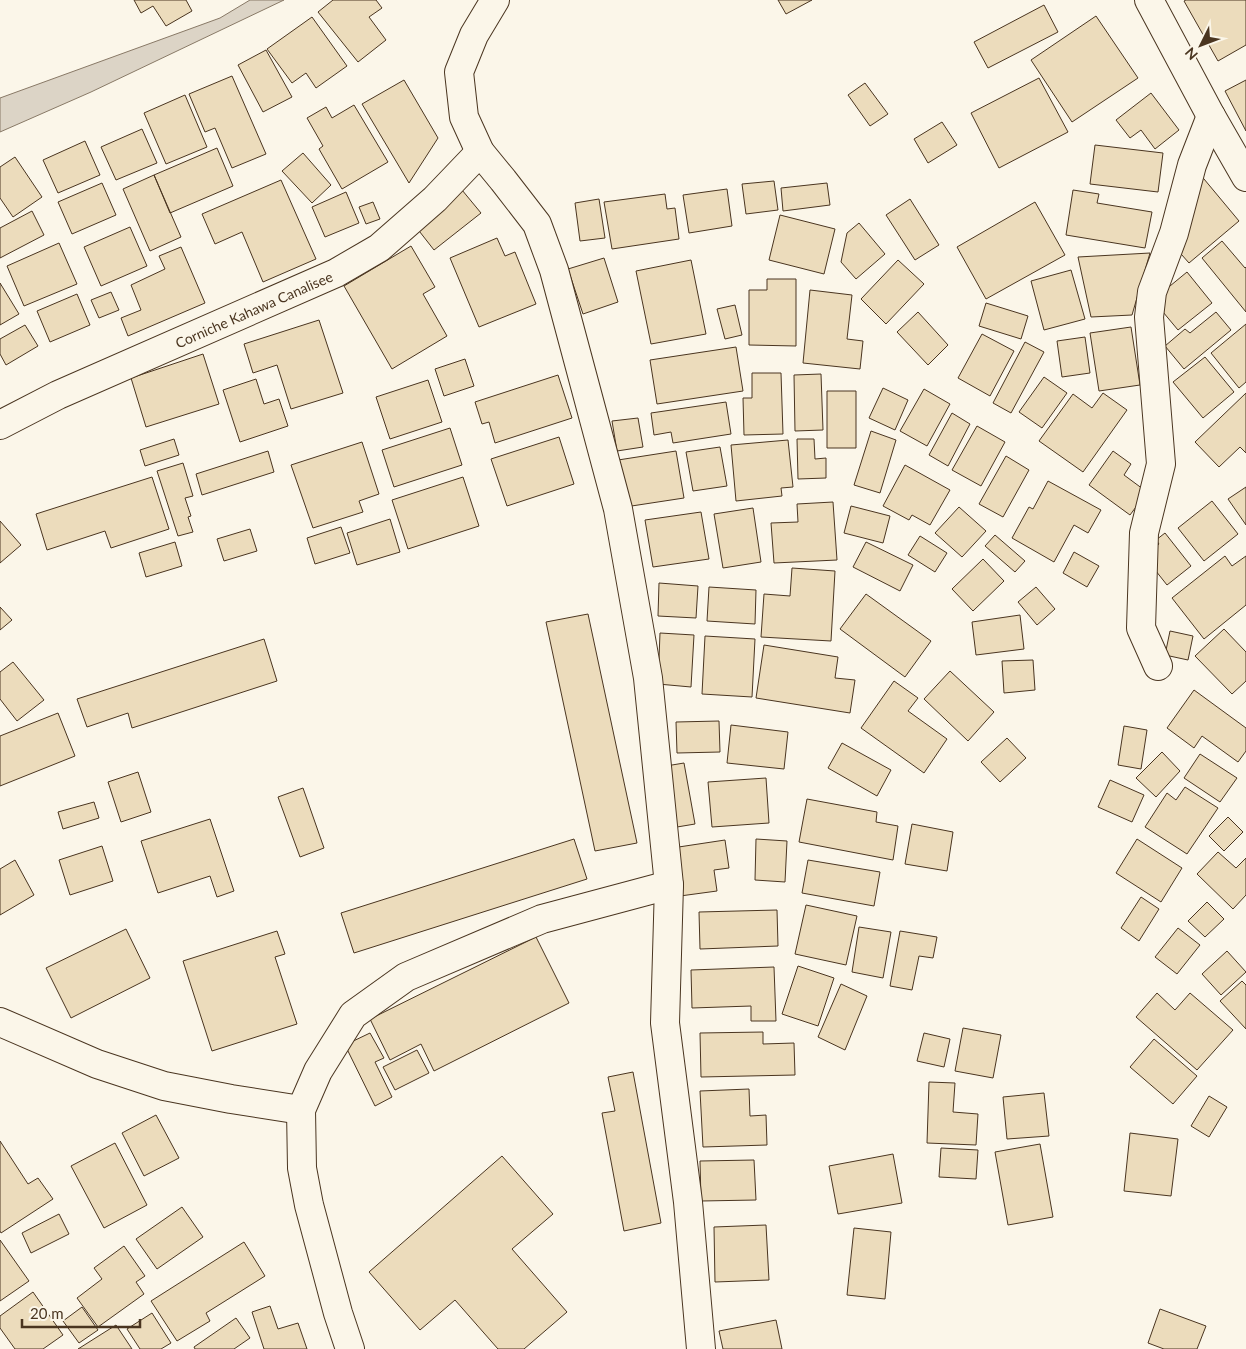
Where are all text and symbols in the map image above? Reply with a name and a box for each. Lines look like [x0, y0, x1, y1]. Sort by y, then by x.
north arrow [1176, 20, 1226, 70]
text: N [1181, 44, 1201, 64]
street label: Corniche Kahawa Canalisee [172, 267, 335, 351]
scale bar [22, 1296, 140, 1328]
text: 20 m [30, 1304, 64, 1322]

